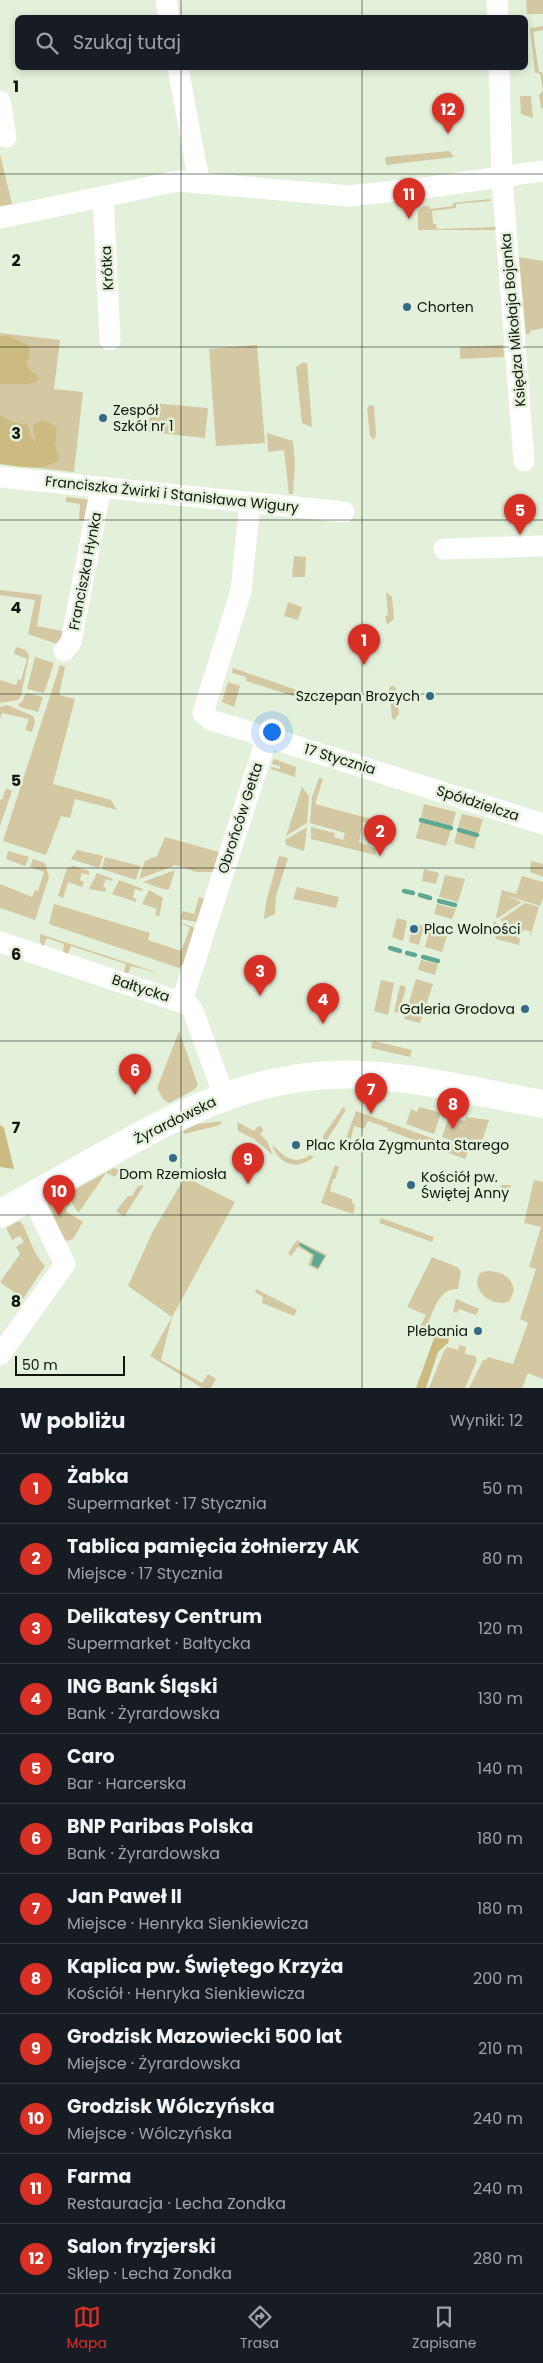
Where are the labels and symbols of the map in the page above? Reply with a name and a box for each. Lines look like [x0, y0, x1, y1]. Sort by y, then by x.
text: 1 [13, 75, 19, 98]
pin: 12 [432, 93, 464, 134]
pin: 11 [393, 178, 425, 219]
street label: Księdza Mikołaja Bojanka [495, 232, 531, 408]
street label: Krótka [96, 245, 118, 291]
text: 2 [11, 249, 21, 272]
place label: Chorten [417, 297, 474, 317]
marker: Chorten [401, 301, 413, 313]
place label: Zespół Szkół nr 1 [113, 400, 173, 436]
marker: Zespół Szkół nr 1 [97, 412, 109, 424]
text: 3 [11, 422, 21, 445]
street label: Franciszka Żwirki i Stanisława Wigury [44, 471, 300, 517]
pin: 5 [504, 494, 536, 535]
street label: Franciszka Hynka [64, 510, 106, 632]
text: 4 [11, 596, 22, 619]
pin: 1 [348, 624, 380, 665]
place label: Szczepan Brozych [296, 686, 420, 706]
marker: Szczepan Brozych [424, 690, 436, 702]
your location [259, 719, 285, 745]
street label: 17 Stycznia [302, 739, 378, 779]
street label: Obrońców Getta [213, 760, 267, 876]
text: 5 [11, 769, 21, 792]
street label: Spółdzielcza [434, 780, 522, 826]
pin: 2 [364, 815, 396, 856]
place label: Plac Wolności [424, 919, 521, 939]
marker: Plac Wolności [408, 923, 420, 935]
text: 6 [11, 943, 21, 966]
pin: 3 [244, 955, 276, 996]
street label: Bałtycka [110, 969, 172, 1007]
pin: 4 [307, 983, 339, 1024]
place label: Galeria Grodova [400, 999, 515, 1019]
marker: Galeria Grodova [519, 1003, 531, 1015]
pin: 6 [119, 1054, 151, 1095]
pin: 7 [355, 1073, 387, 1114]
pin: 8 [437, 1088, 469, 1129]
street label: Żyrardowska [131, 1091, 219, 1149]
text: 7 [12, 1116, 21, 1139]
place label: Plac Króla Zygmunta Starego [306, 1135, 509, 1155]
marker: Plac Króla Zygmunta Starego [290, 1139, 302, 1151]
pin: 9 [232, 1143, 264, 1184]
marker: Dom Rzemiosła [167, 1152, 179, 1164]
place label: Dom Rzemiosła [119, 1164, 227, 1184]
place label: Kościół pw. Świętej Anny [421, 1167, 509, 1203]
pin: 10 [43, 1175, 75, 1216]
marker: Kościół pw. Świętej Anny [405, 1179, 417, 1191]
text: 8 [11, 1290, 21, 1313]
place label: Plebania [407, 1321, 468, 1341]
marker: Plebania [472, 1325, 484, 1337]
scale bar [15, 1353, 125, 1376]

